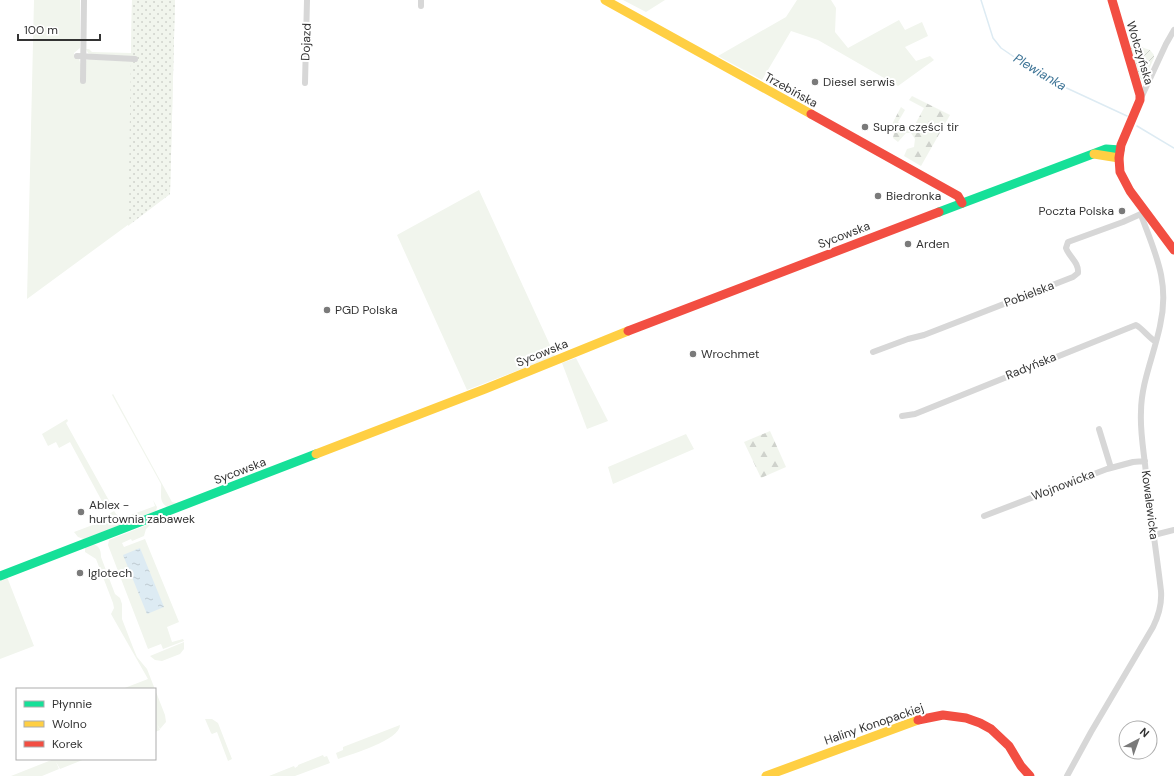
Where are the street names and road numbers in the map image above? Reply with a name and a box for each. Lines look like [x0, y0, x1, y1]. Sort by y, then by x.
street label: Wołczyńska [1123, 19, 1157, 87]
street label: Dojazd [297, 23, 315, 61]
street label: Trzebińska [761, 69, 821, 111]
street label: Sycowska [816, 218, 872, 252]
street label: Pobielska [1002, 277, 1056, 311]
street label: Sycowska [514, 335, 570, 371]
street label: Radyńska [1003, 349, 1059, 383]
street label: Sycowska [212, 454, 268, 488]
street label: Wojnowicka [1029, 466, 1097, 504]
street label: Kowalewicka [1138, 469, 1162, 541]
street label: Haliny Konopackiej [822, 699, 926, 749]

